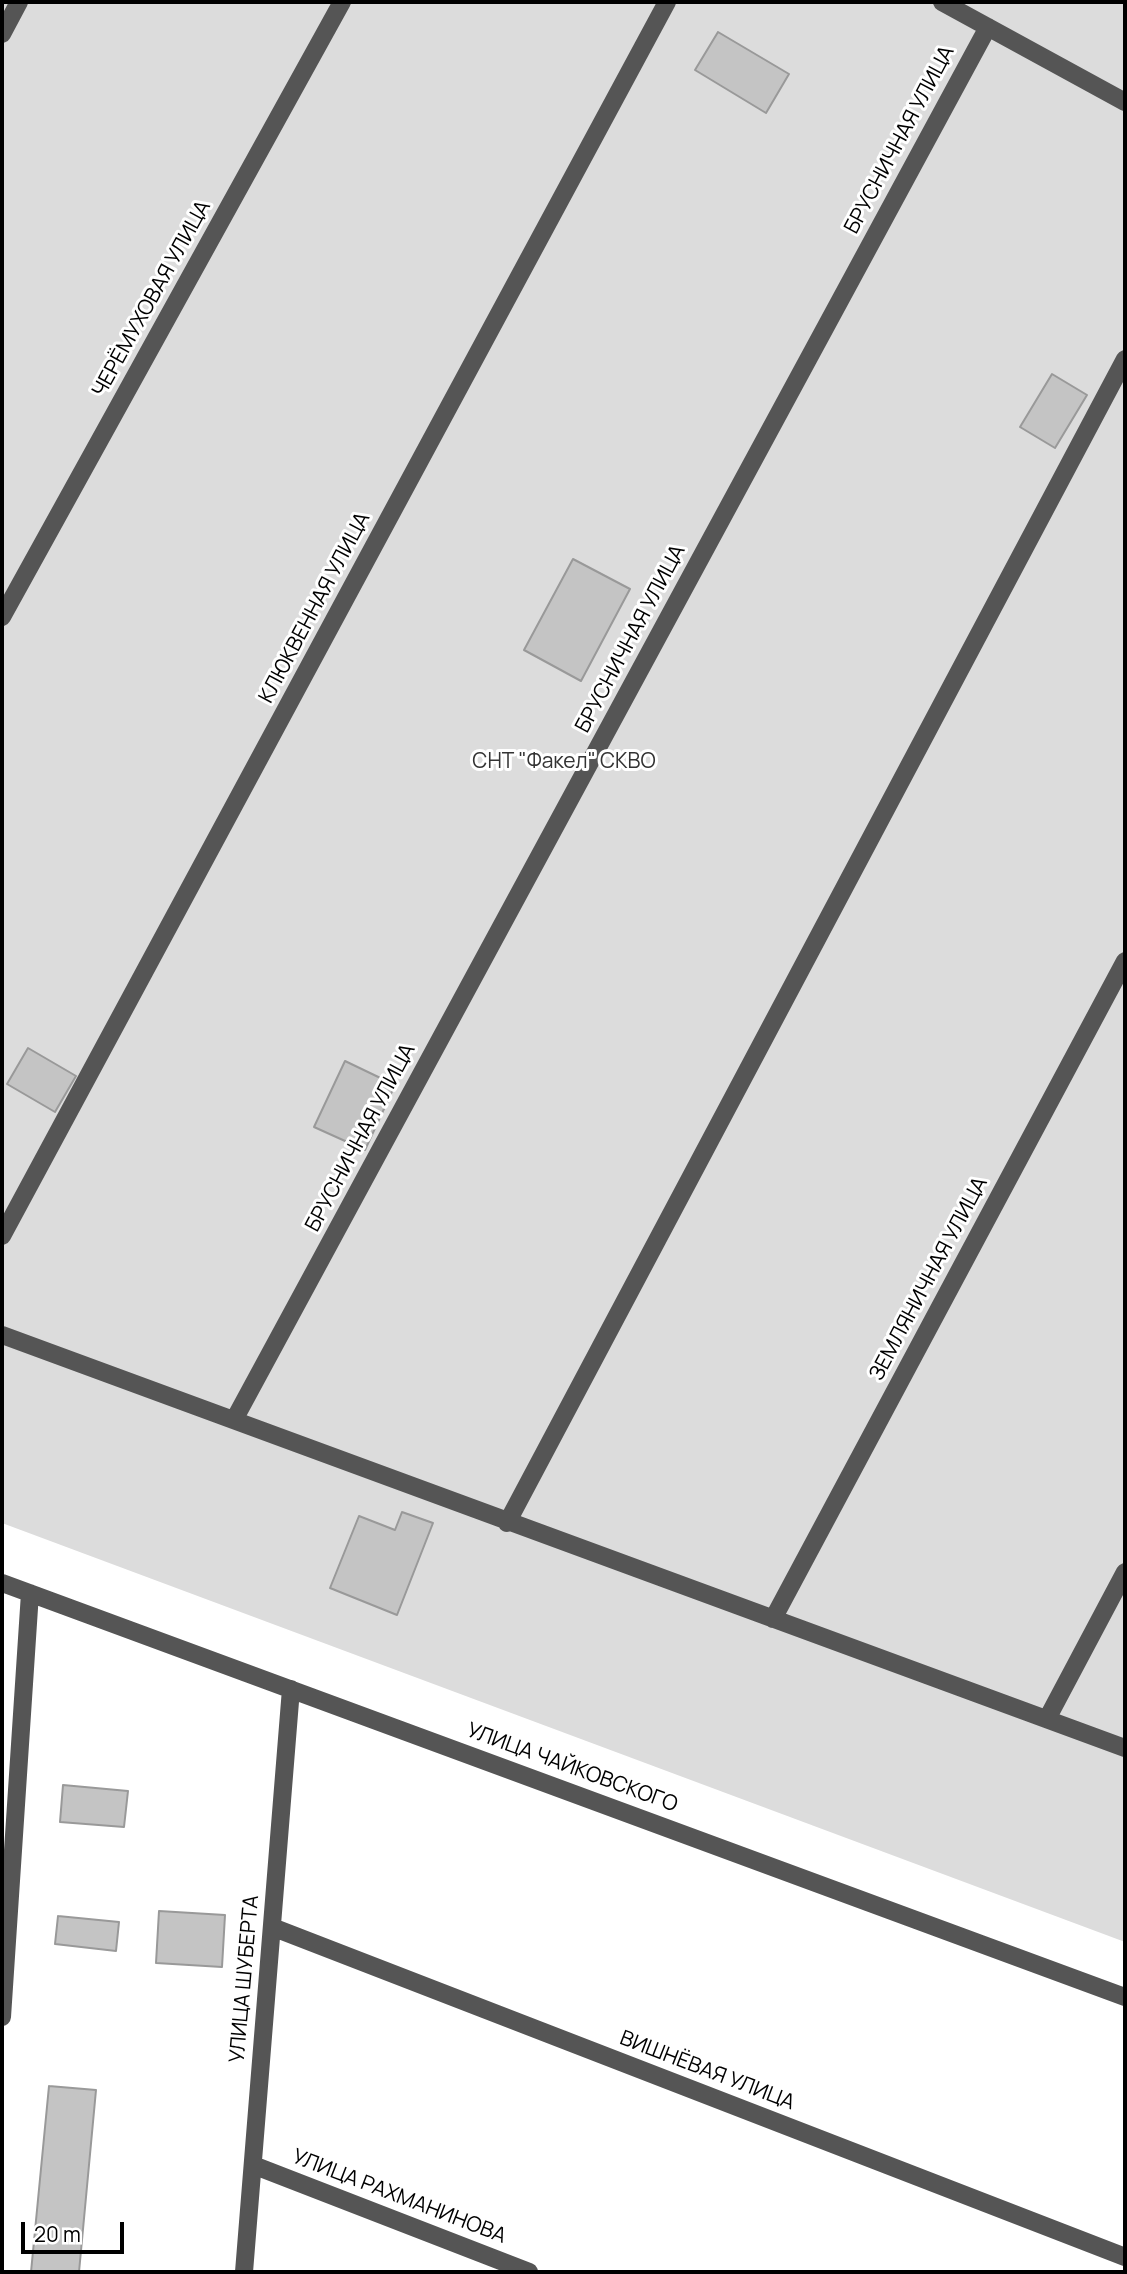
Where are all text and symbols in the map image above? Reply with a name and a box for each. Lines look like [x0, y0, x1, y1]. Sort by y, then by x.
street label: БРУСНИЧНАЯ УЛИЦА [840, 42, 960, 238]
street label: ЧЕРЁМУХОВАЯ УЛИЦА [88, 196, 216, 402]
street label: КЛЮКВЕННАЯ УЛИЦА [254, 508, 376, 708]
street label: БРУСНИЧНАЯ УЛИЦА [571, 541, 691, 737]
park label: СНТ "Факел" СКВО [472, 749, 656, 775]
street label: БРУСНИЧНАЯ УЛИЦА [301, 1040, 421, 1236]
street label: ЗЕМЛЯНИЧНАЯ УЛИЦА [865, 1173, 993, 1385]
street label: УЛИЦА ЧАЙКОВСКОГО [463, 1718, 681, 1818]
street label: УЛИЦА ШУБЕРТА [225, 1894, 265, 2064]
street label: ВИШНЁВАЯ УЛИЦА [616, 2026, 798, 2116]
street label: УЛИЦА РАХМАНИНОВА [289, 2145, 509, 2249]
scale bar [24, 2208, 128, 2252]
text: 20 m [34, 2220, 81, 2248]

